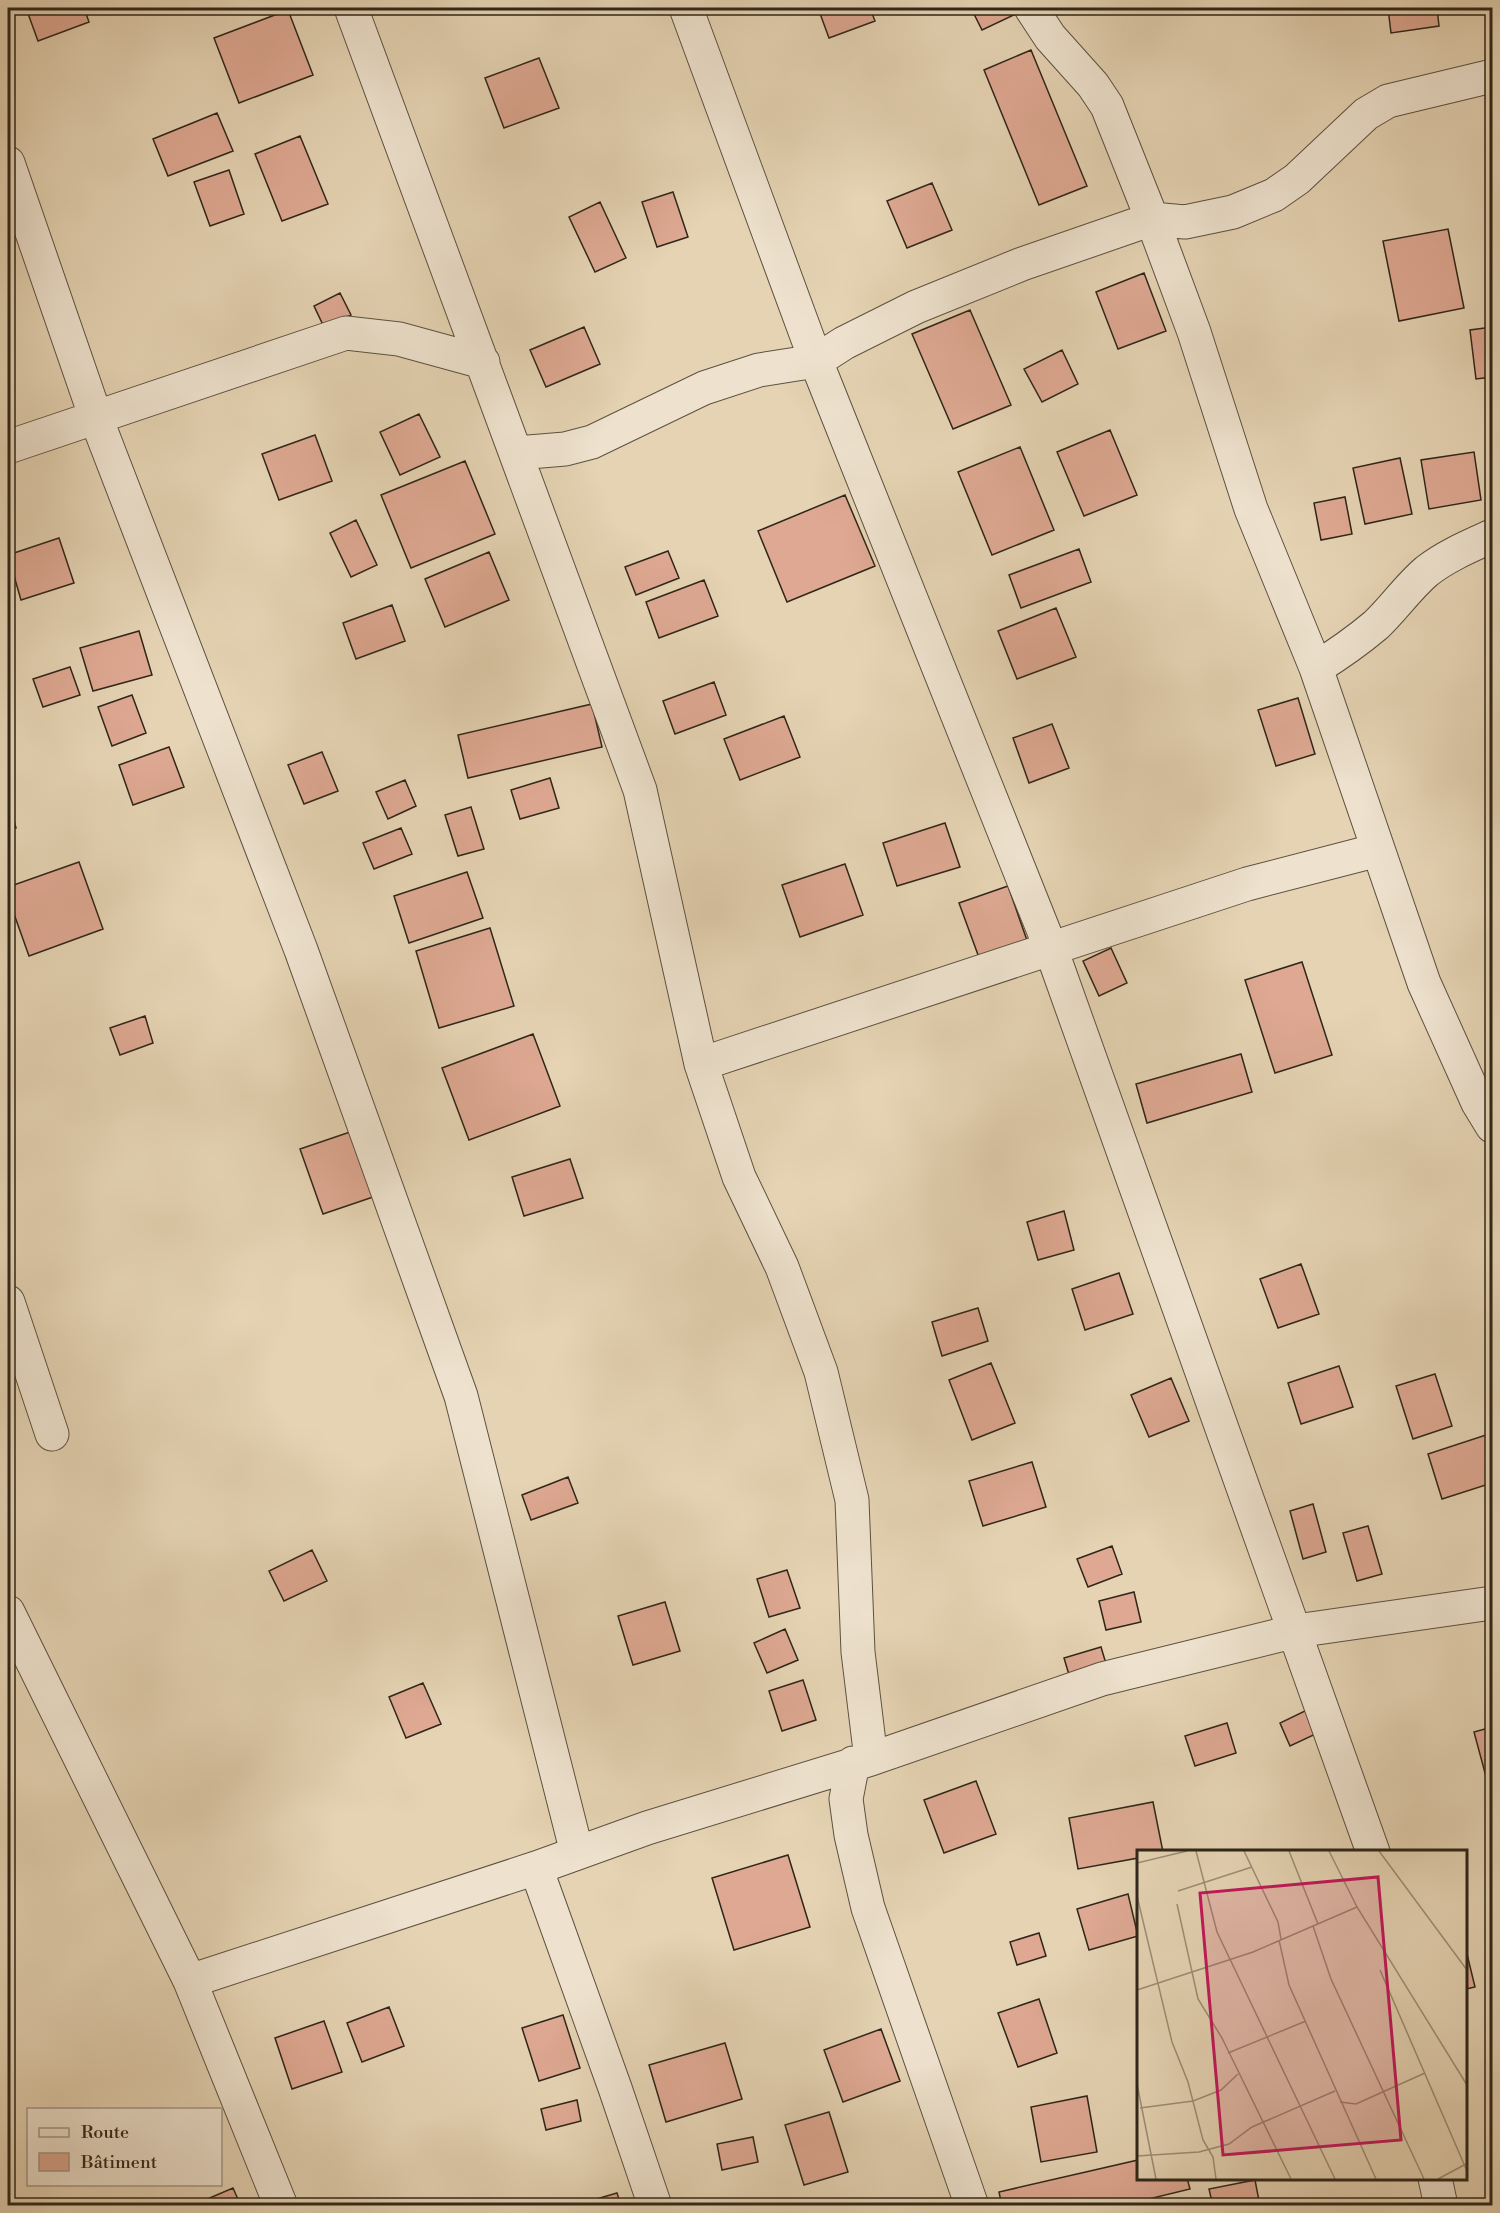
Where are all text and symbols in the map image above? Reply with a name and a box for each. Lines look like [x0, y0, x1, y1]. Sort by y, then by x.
inset map [1137, 1850, 1467, 2180]
legend [27, 2108, 222, 2186]
text: Route [81, 2121, 129, 2144]
text: Bâtiment [80, 2151, 158, 2174]

